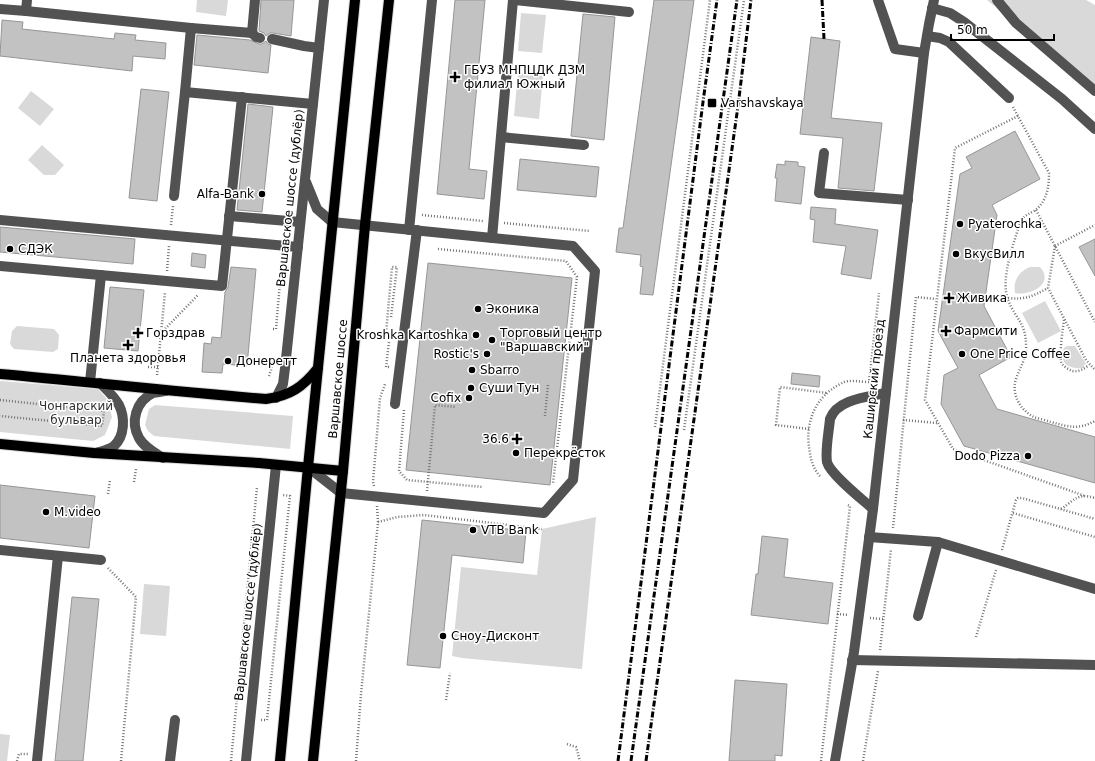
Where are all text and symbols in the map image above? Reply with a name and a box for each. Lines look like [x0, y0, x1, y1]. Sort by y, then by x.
scale bar [951, 16, 1054, 42]
text: 50 m [957, 23, 988, 37]
place label: ГБУЗ МНПЦДК ДЗМ филиал Южный [464, 63, 585, 91]
marker: ГБУЗ МНПЦДК ДЗМ филиал Южный [449, 71, 461, 83]
place label: Varshavskaya [721, 96, 804, 110]
marker: Varshavskaya [706, 97, 718, 109]
street label: Варшавское шоссе (дублёр) [274, 108, 306, 288]
place label: Alfa-Bank [197, 187, 254, 201]
marker: Alfa-Bank [257, 189, 267, 199]
place label: Pyaterochka [968, 217, 1042, 231]
marker: Pyaterochka [955, 219, 965, 229]
place label: СДЭК [18, 242, 53, 256]
marker: СДЭК [5, 244, 15, 254]
place label: ВкусВилл [964, 247, 1025, 261]
marker: ВкусВилл [951, 249, 961, 259]
place label: Живика [957, 291, 1007, 305]
marker: Живика [944, 293, 954, 303]
place label: Эконика [486, 302, 539, 316]
marker: Эконика [473, 304, 483, 314]
street label: Каширский проезд [861, 318, 887, 440]
street label: Варшавское шоссе [326, 319, 350, 439]
place label: Фармсити [954, 324, 1018, 338]
place label: Горздрав [146, 326, 205, 340]
place label: Торговый центр "Варшавский" [499, 326, 602, 354]
marker: Фармсити [941, 326, 951, 336]
marker: Горздрав [133, 328, 143, 338]
place label: Kroshka Kartoshka [356, 328, 468, 342]
marker: Kroshka Kartoshka [471, 330, 481, 340]
marker: Торговый центр "Варшавский" [487, 335, 497, 345]
marker: Планета здоровья [123, 340, 133, 350]
place label: Rostic's [433, 347, 479, 361]
place label: One Price Coffee [970, 347, 1070, 361]
marker: Rostic's [482, 349, 492, 359]
marker: One Price Coffee [957, 349, 967, 359]
place label: Планета здоровья [70, 351, 186, 365]
place label: Донеретт [236, 354, 297, 368]
marker: Донеретт [223, 356, 233, 366]
place label: Sbarro [480, 363, 519, 377]
marker: Sbarro [467, 365, 477, 375]
place label: Суши Тун [479, 381, 539, 395]
marker: Суши Тун [466, 383, 476, 393]
place label: Cofix [431, 391, 461, 405]
marker: Cofix [464, 393, 474, 403]
park label: Чонгарский бульвар [39, 399, 113, 427]
place label: 36.6 [482, 432, 509, 446]
marker: 36.6 [512, 434, 522, 444]
place label: Перекрёсток [524, 446, 606, 460]
marker: Перекрёсток [511, 448, 521, 458]
place label: Dodo Pizza [954, 449, 1020, 463]
marker: Dodo Pizza [1023, 451, 1033, 461]
place label: M.video [54, 505, 101, 519]
marker: M.video [41, 507, 51, 517]
street label: Варшавское шоссе (дублёр) [232, 522, 264, 702]
place label: VTB Bank [481, 523, 539, 537]
marker: VTB Bank [468, 525, 478, 535]
place label: Сноу-Дисконт [451, 629, 539, 643]
marker: Сноу-Дисконт [438, 631, 448, 641]

